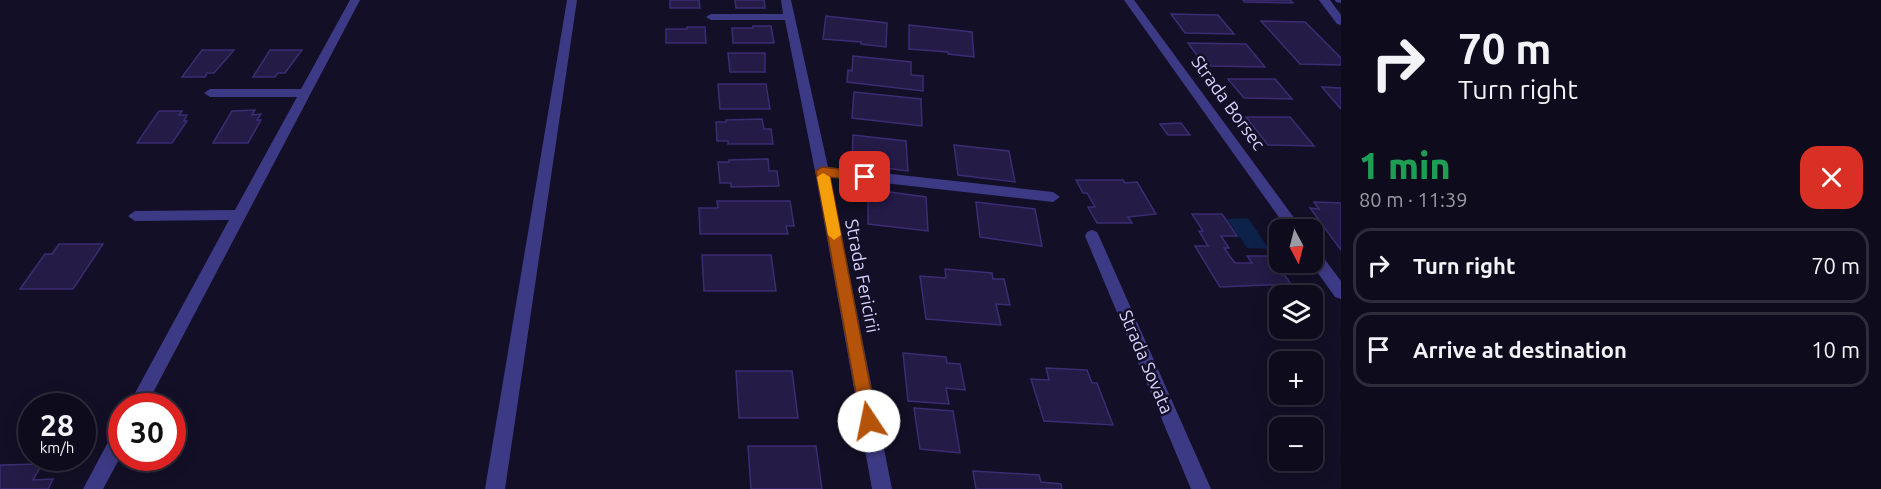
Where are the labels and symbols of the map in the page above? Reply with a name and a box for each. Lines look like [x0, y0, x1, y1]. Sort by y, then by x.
street label: Strada Borsec [1188, 51, 1270, 153]
pin [839, 151, 890, 202]
street label: Strada Fericirii [842, 217, 884, 334]
north arrow [1269, 219, 1323, 273]
street label: Strada Sovata [1116, 307, 1178, 416]
position arrow [837, 389, 901, 453]
speed limit sign: 30 [108, 393, 186, 471]

